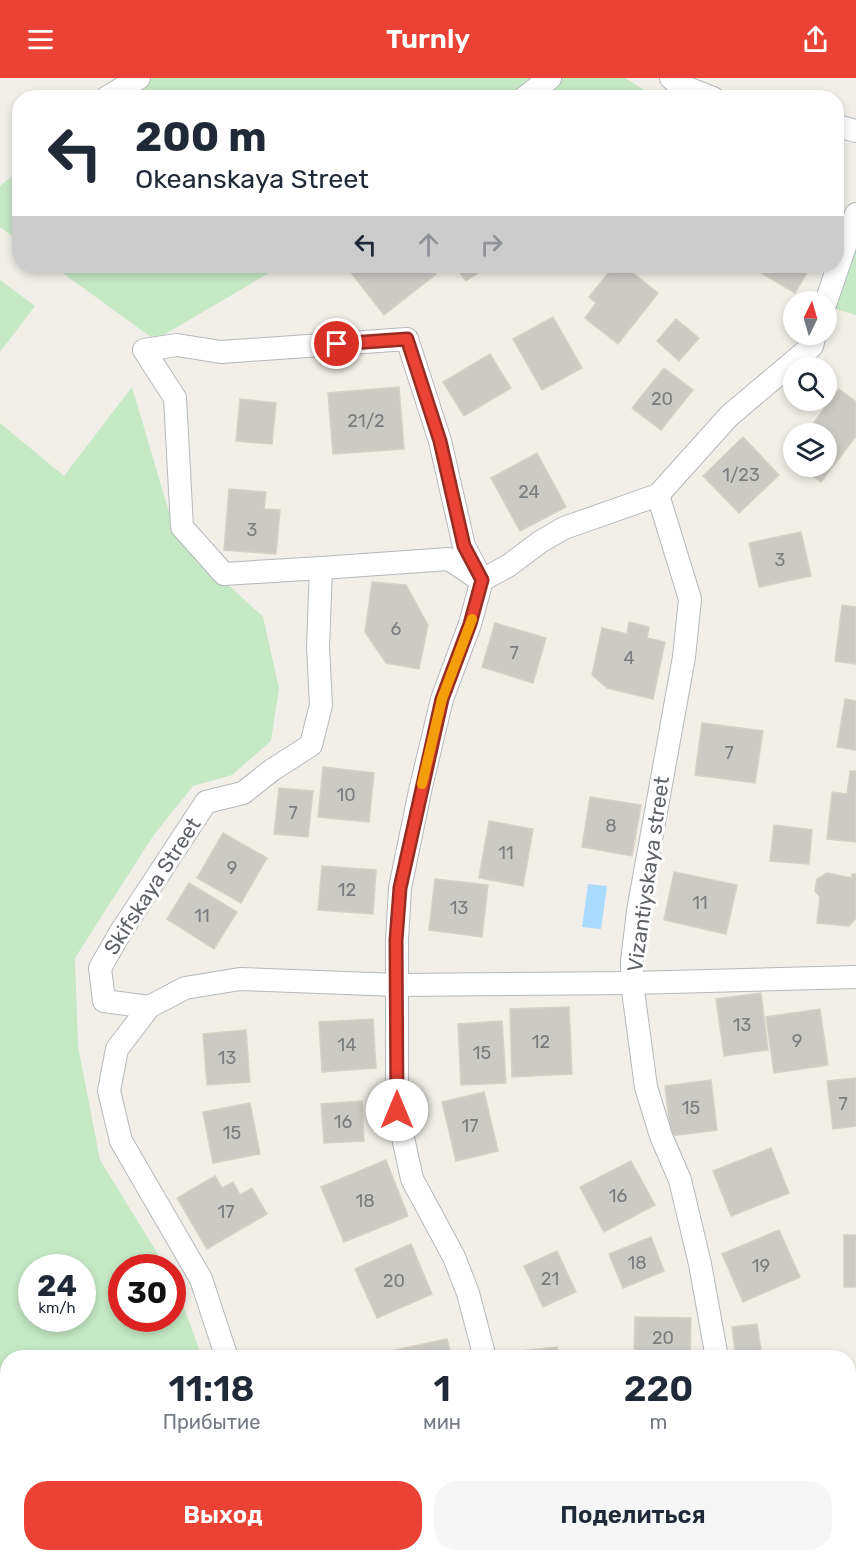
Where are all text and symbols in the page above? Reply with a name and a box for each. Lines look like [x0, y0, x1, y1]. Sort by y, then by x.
icon: menu [24, 23, 57, 56]
text: Turnly [386, 23, 470, 55]
icon: share [799, 23, 832, 56]
text: 200 m [135, 112, 267, 162]
icon: left [36, 114, 114, 192]
text: Okeanskaya Street [135, 163, 369, 195]
icon: left [349, 228, 382, 261]
icon: ahead [412, 228, 445, 261]
icon: right [475, 228, 508, 261]
north arrow [783, 291, 837, 345]
map controls [783, 291, 837, 477]
pin [311, 318, 362, 369]
icon: arrive [320, 327, 353, 360]
button: search [783, 357, 837, 411]
house number: 20 [651, 388, 673, 410]
house number: 21/2 [347, 410, 385, 432]
button: layers [783, 423, 837, 477]
house number: 1/23 [722, 464, 760, 486]
house number: 24 [518, 481, 540, 503]
house number: 3 [247, 519, 257, 541]
house number: 3 [775, 549, 785, 571]
house number: 6 [391, 618, 402, 640]
house number: 7 [509, 642, 519, 664]
house number: 4 [623, 647, 635, 669]
house number: 7 [724, 742, 734, 764]
street label: Vizantiyskaya street [622, 775, 674, 973]
house number: 10 [336, 784, 356, 806]
house number: 7 [288, 802, 298, 824]
street label: Skifskaya Street [98, 813, 206, 959]
house number: 8 [605, 815, 617, 837]
house number: 11 [498, 842, 514, 864]
house number: 9 [227, 857, 237, 879]
house number: 12 [338, 879, 356, 901]
house number: 11 [692, 892, 708, 914]
house number: 13 [450, 897, 468, 919]
house number: 11 [194, 905, 210, 927]
house number: 13 [733, 1014, 751, 1036]
house number: 9 [792, 1030, 802, 1052]
house number: 12 [532, 1031, 550, 1053]
house number: 14 [338, 1034, 356, 1056]
house number: 15 [473, 1042, 491, 1064]
house number: 13 [218, 1047, 236, 1069]
position arrow [365, 1078, 429, 1142]
house number: 7 [838, 1093, 848, 1115]
house number: 15 [682, 1097, 700, 1119]
house number: 16 [334, 1111, 352, 1133]
house number: 17 [462, 1115, 478, 1137]
house number: 15 [223, 1122, 241, 1144]
house number: 16 [609, 1185, 627, 1207]
house number: 18 [355, 1190, 375, 1212]
house number: 17 [218, 1201, 234, 1223]
house number: 18 [627, 1252, 647, 1274]
speed limit sign: 30 [108, 1254, 186, 1332]
house number: 19 [752, 1255, 770, 1277]
text: 24 [37, 1268, 77, 1304]
house number: 21 [541, 1268, 559, 1290]
house number: 20 [383, 1270, 405, 1292]
text: km/h [38, 1299, 76, 1317]
house number: 20 [652, 1327, 674, 1349]
text: 11:18 [169, 1367, 254, 1410]
text: 1 [433, 1367, 451, 1410]
text: 220 [624, 1367, 693, 1410]
text: Прибытие [163, 1410, 260, 1434]
text: мин [423, 1410, 461, 1434]
text: m [650, 1410, 667, 1434]
button: Выход [24, 1481, 422, 1550]
button: Поделиться [434, 1481, 832, 1550]

